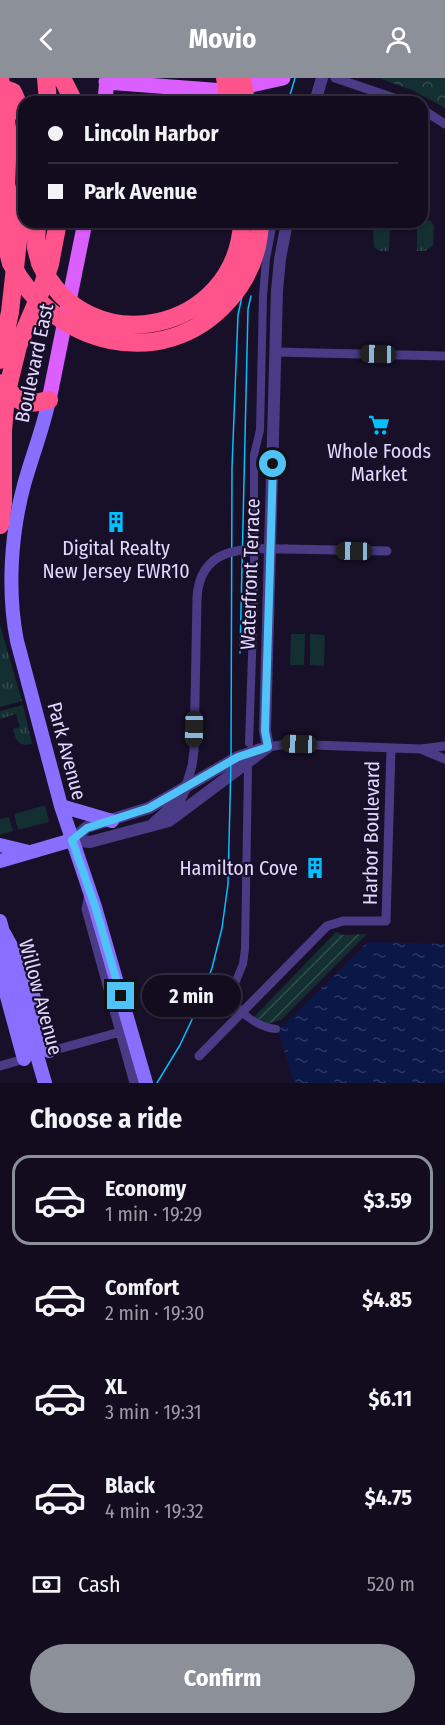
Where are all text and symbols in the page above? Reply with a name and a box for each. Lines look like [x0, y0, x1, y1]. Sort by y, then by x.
icon: back [30, 23, 63, 56]
text: Movio [189, 23, 256, 55]
icon: person [382, 23, 415, 56]
text: Lincoln Harbor [84, 120, 218, 147]
text: Park Avenue [84, 178, 197, 205]
street label: Boulevard East [10, 301, 58, 425]
car [360, 345, 396, 363]
supermarket icon: Whole Foods Market [367, 413, 391, 437]
place label: Whole Foods Market [327, 439, 431, 486]
route start [259, 450, 286, 477]
street label: Waterfront Terrace [235, 498, 265, 650]
building icon: Digital Realty New Jersey EWR10 [104, 510, 128, 534]
place label: Digital Realty New Jersey EWR10 [42, 536, 190, 583]
car [336, 542, 372, 560]
street label: Park Avenue [42, 699, 92, 803]
car [185, 711, 203, 747]
car [281, 734, 317, 754]
street label: Harbor Boulevard [358, 761, 384, 905]
place label: Hamilton Cove [179, 856, 298, 880]
building icon: Hamilton Cove [303, 856, 327, 880]
street label: Willow Avenue [14, 936, 68, 1058]
callout: 2 min [142, 975, 241, 1017]
route end [107, 982, 134, 1009]
text: 2 min [169, 984, 214, 1008]
text: Choose a ride [30, 1103, 182, 1135]
icon: car [33, 1173, 87, 1227]
text: Economy [105, 1175, 186, 1202]
text: $3.59 [364, 1187, 412, 1214]
text: 1 min · 19:29 [105, 1202, 202, 1226]
icon: car [33, 1272, 87, 1326]
text: Comfort [105, 1274, 179, 1301]
text: $4.85 [362, 1286, 412, 1313]
text: 2 min · 19:30 [105, 1301, 205, 1325]
icon: car [33, 1371, 87, 1425]
text: XL [105, 1373, 127, 1400]
text: $6.11 [368, 1385, 412, 1412]
text: 3 min · 19:31 [105, 1400, 202, 1424]
icon: car [33, 1470, 87, 1524]
text: Black [105, 1472, 155, 1499]
text: $4.75 [365, 1484, 412, 1511]
text: 4 min · 19:32 [105, 1499, 204, 1523]
icon: cash [30, 1568, 63, 1601]
text: Cash [78, 1571, 121, 1598]
text: 520 m [367, 1572, 415, 1596]
button: Confirm [30, 1644, 415, 1713]

